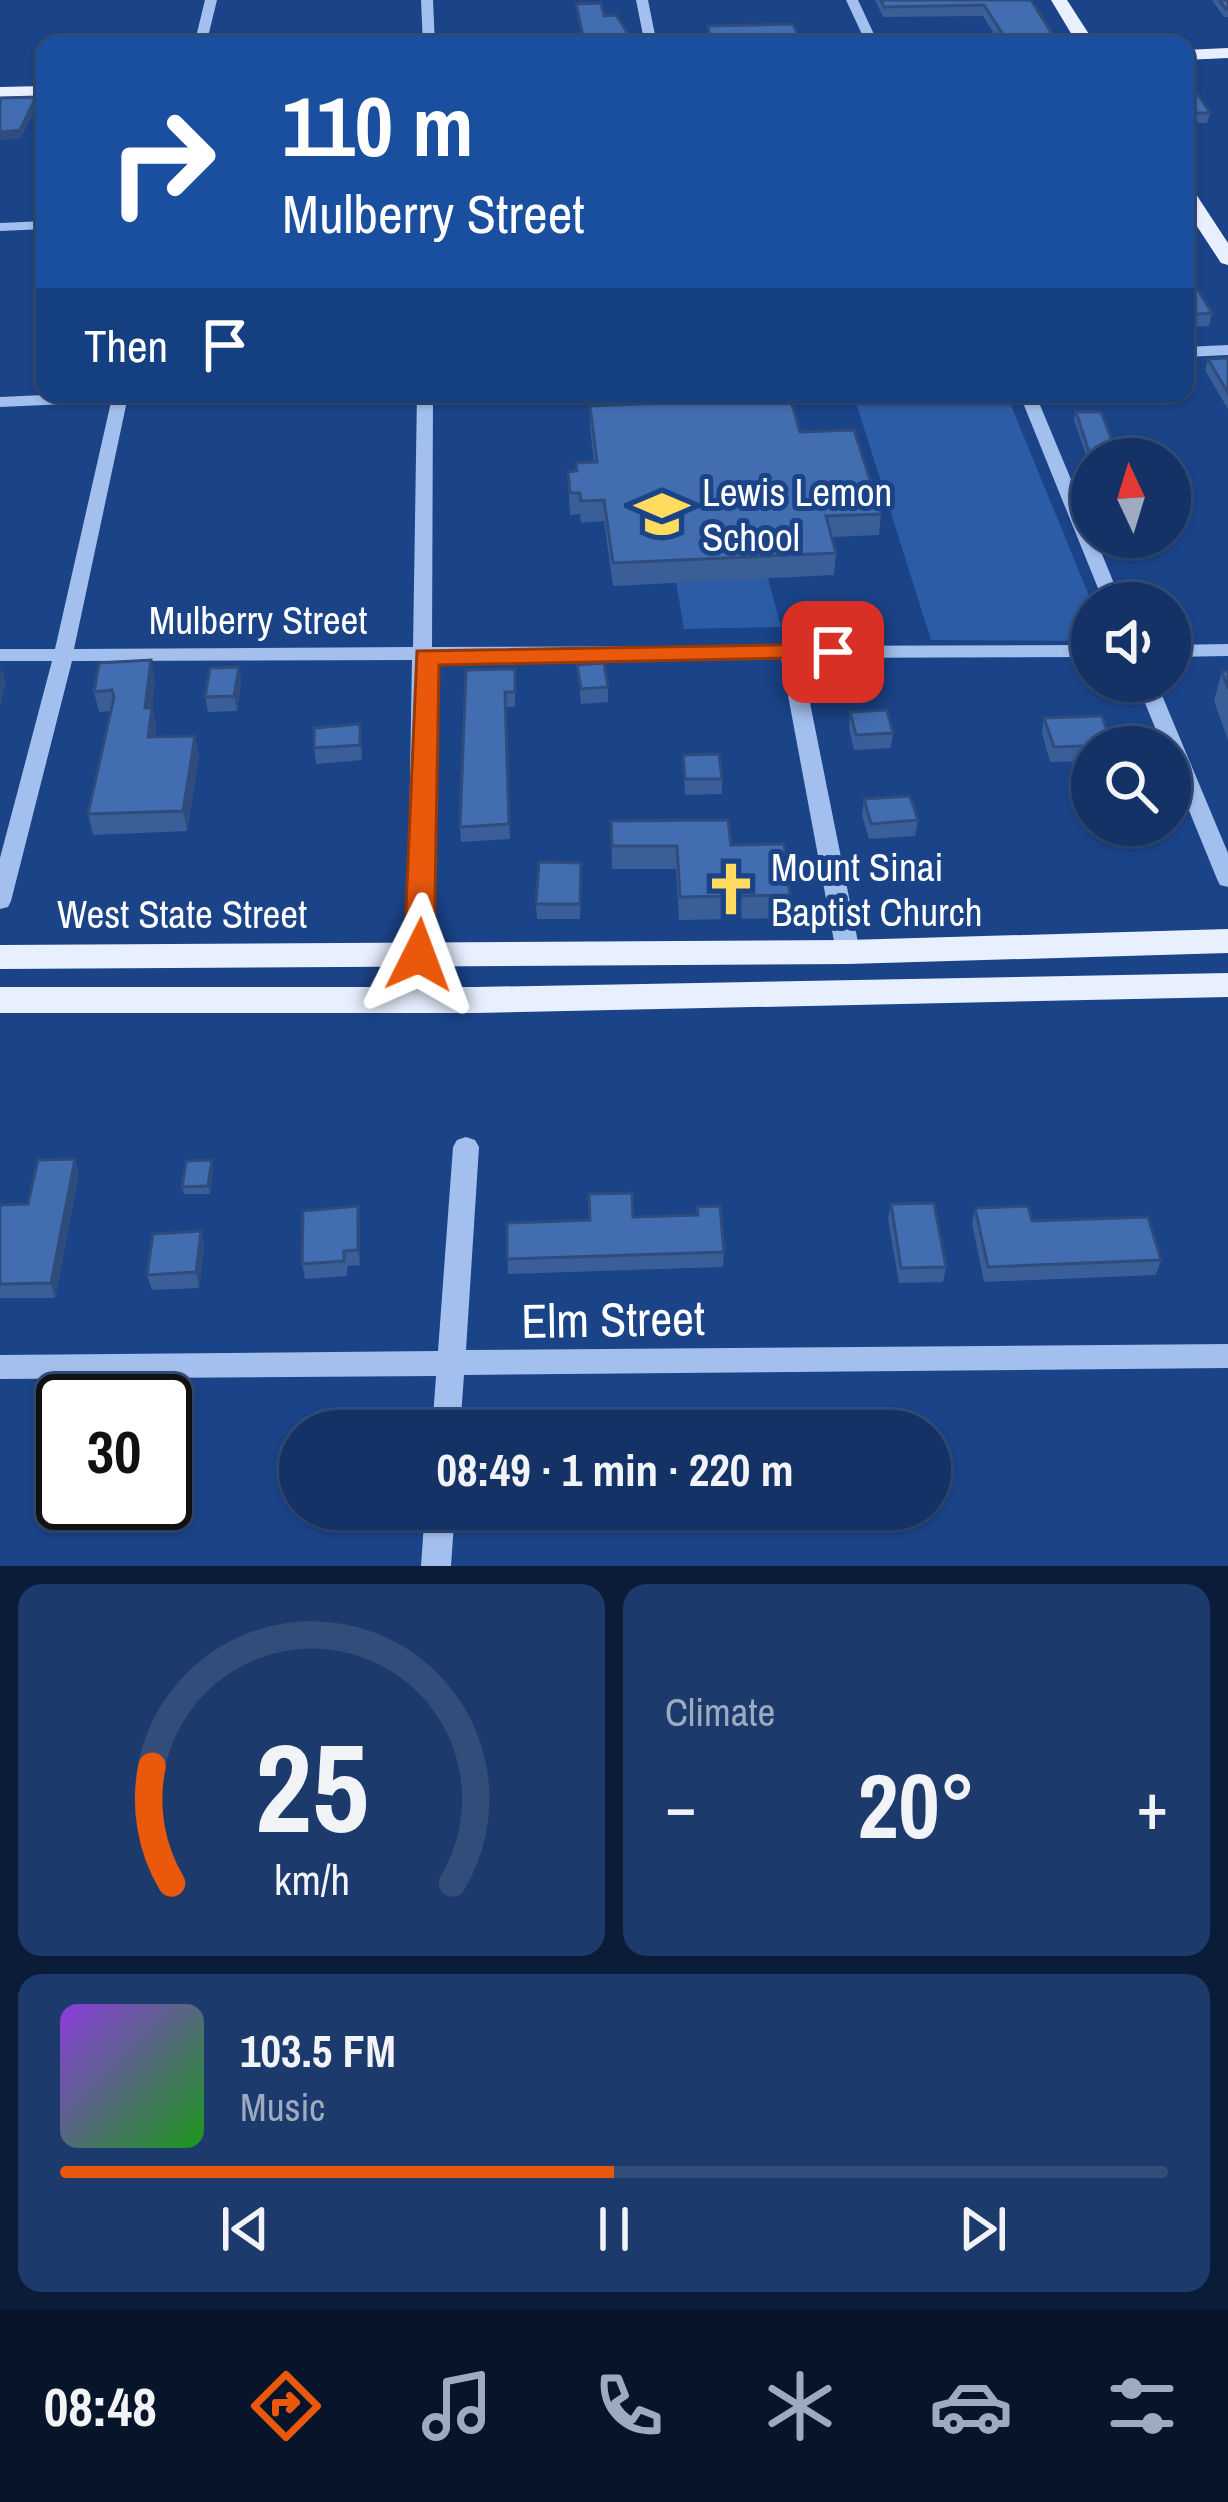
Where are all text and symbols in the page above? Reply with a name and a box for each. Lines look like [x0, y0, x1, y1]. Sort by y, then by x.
text: 110 m [282, 69, 474, 182]
icon: right [84, 84, 240, 240]
text: Mulberry Street [282, 177, 585, 250]
icon: arrive [192, 312, 258, 378]
text: Then [84, 315, 168, 376]
north arrow [1071, 438, 1191, 558]
map controls [1071, 438, 1191, 846]
place label: Lewis Lemon School [702, 466, 892, 563]
school or university icon: Lewis Lemon School [633, 485, 691, 543]
button: sound [1071, 582, 1191, 702]
street label: Mulberry Street [149, 594, 367, 646]
pin [782, 601, 884, 703]
icon: arrive [800, 619, 866, 685]
button: search [1071, 726, 1191, 846]
place label: Mount Sinai Baptist Church [771, 841, 983, 938]
church icon: Mount Sinai Baptist Church [702, 860, 760, 918]
street label: West State Street [57, 888, 307, 940]
position arrow [356, 892, 482, 1018]
street label: Elm Street [521, 1285, 705, 1353]
speed limit sign: 30 [36, 1374, 192, 1530]
text: 08:49 · 1 min · 220 m [437, 1439, 793, 1500]
text: Climate [665, 1686, 775, 1738]
text: 25 [255, 1703, 368, 1871]
text: 20° [857, 1745, 976, 1866]
text: − [665, 1761, 697, 1850]
text: + [1136, 1761, 1168, 1850]
text: km/h [273, 1851, 350, 1908]
text: 103.5 FM [240, 2020, 396, 2081]
text: Music [240, 2081, 325, 2133]
icon: previous [212, 2196, 278, 2262]
icon: pause [581, 2196, 647, 2262]
icon: next [950, 2196, 1016, 2262]
icon: directions [244, 2364, 328, 2448]
icon: music [415, 2364, 499, 2448]
icon: phone [587, 2364, 671, 2448]
icon: climate [758, 2364, 842, 2448]
icon: car [929, 2364, 1013, 2448]
icon: filters [1100, 2364, 1184, 2448]
text: 08:48 [44, 2370, 157, 2443]

